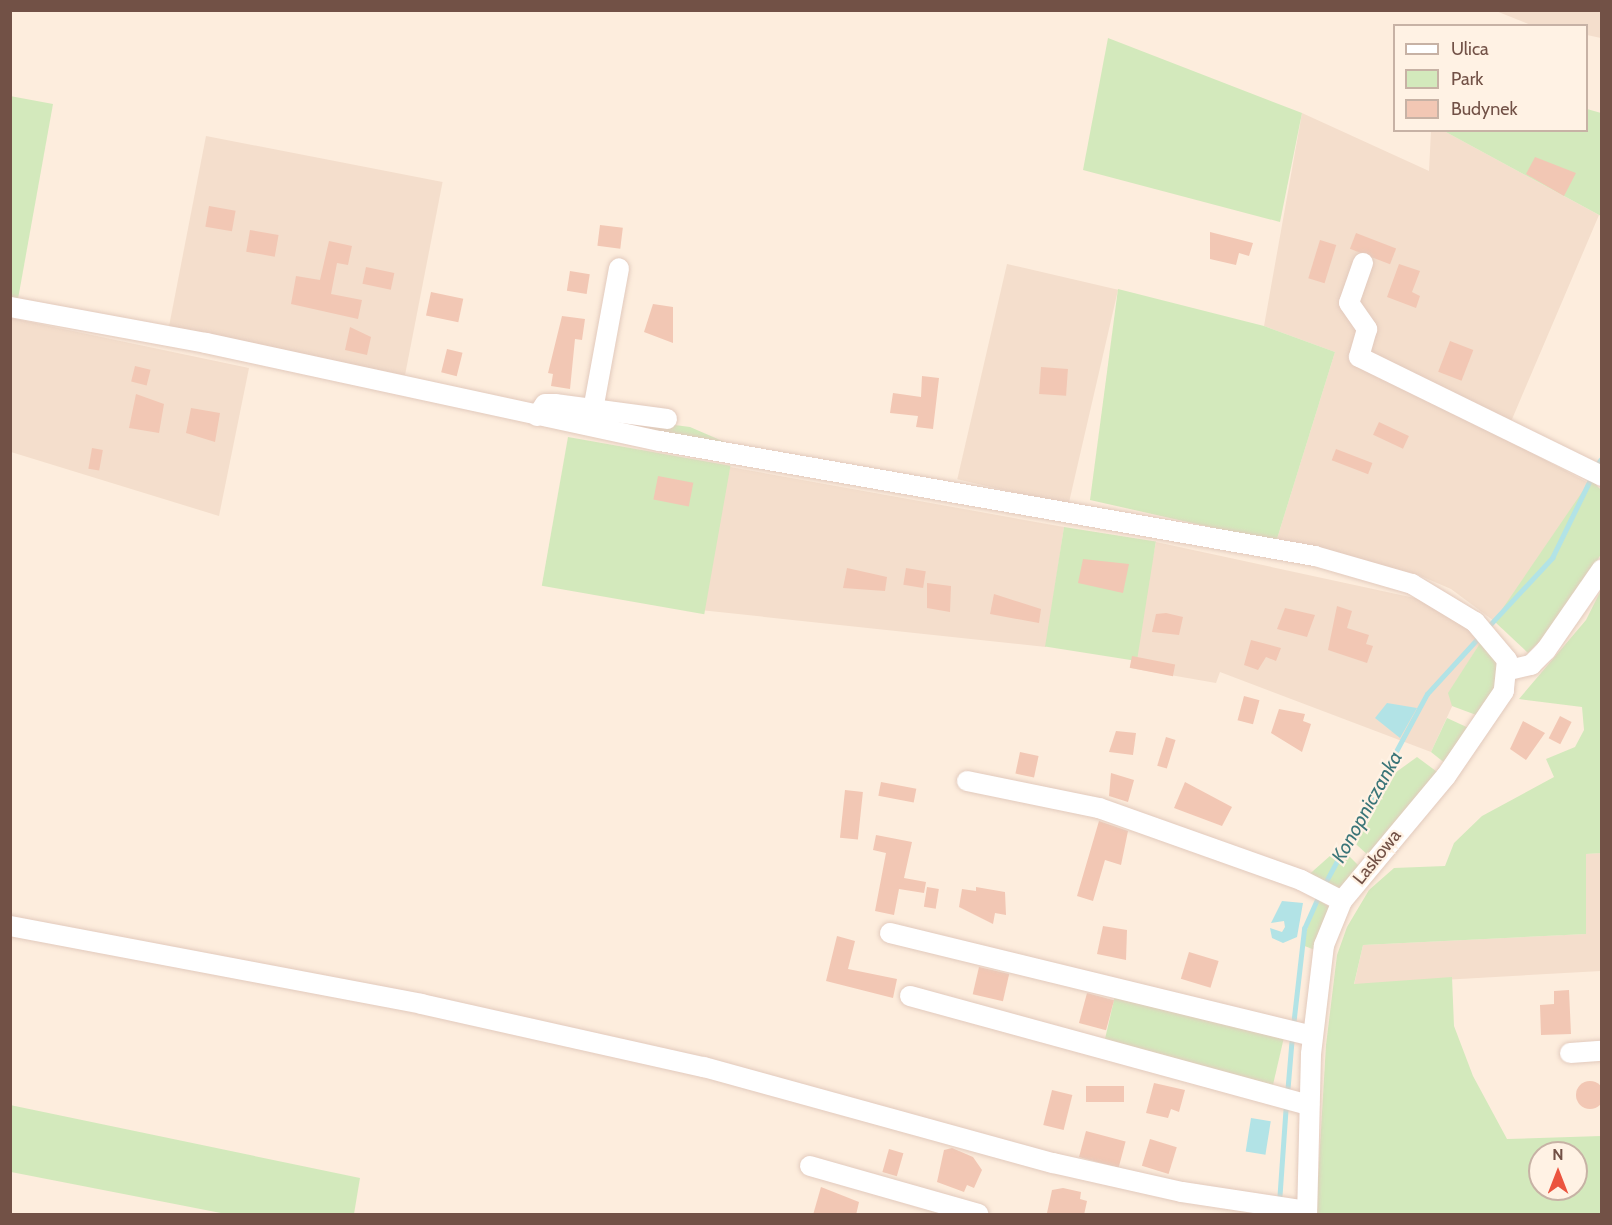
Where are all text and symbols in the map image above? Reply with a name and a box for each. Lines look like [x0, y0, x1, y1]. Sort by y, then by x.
legend [1393, 24, 1588, 132]
text: Ulica [1451, 38, 1489, 60]
text: Park [1451, 68, 1483, 90]
text: Budynek [1451, 98, 1518, 120]
water label: Konopniczanka [1327, 747, 1407, 867]
street label: Laskowa [1348, 825, 1406, 889]
north arrow [1528, 1141, 1588, 1201]
text: N [1552, 1145, 1564, 1164]

